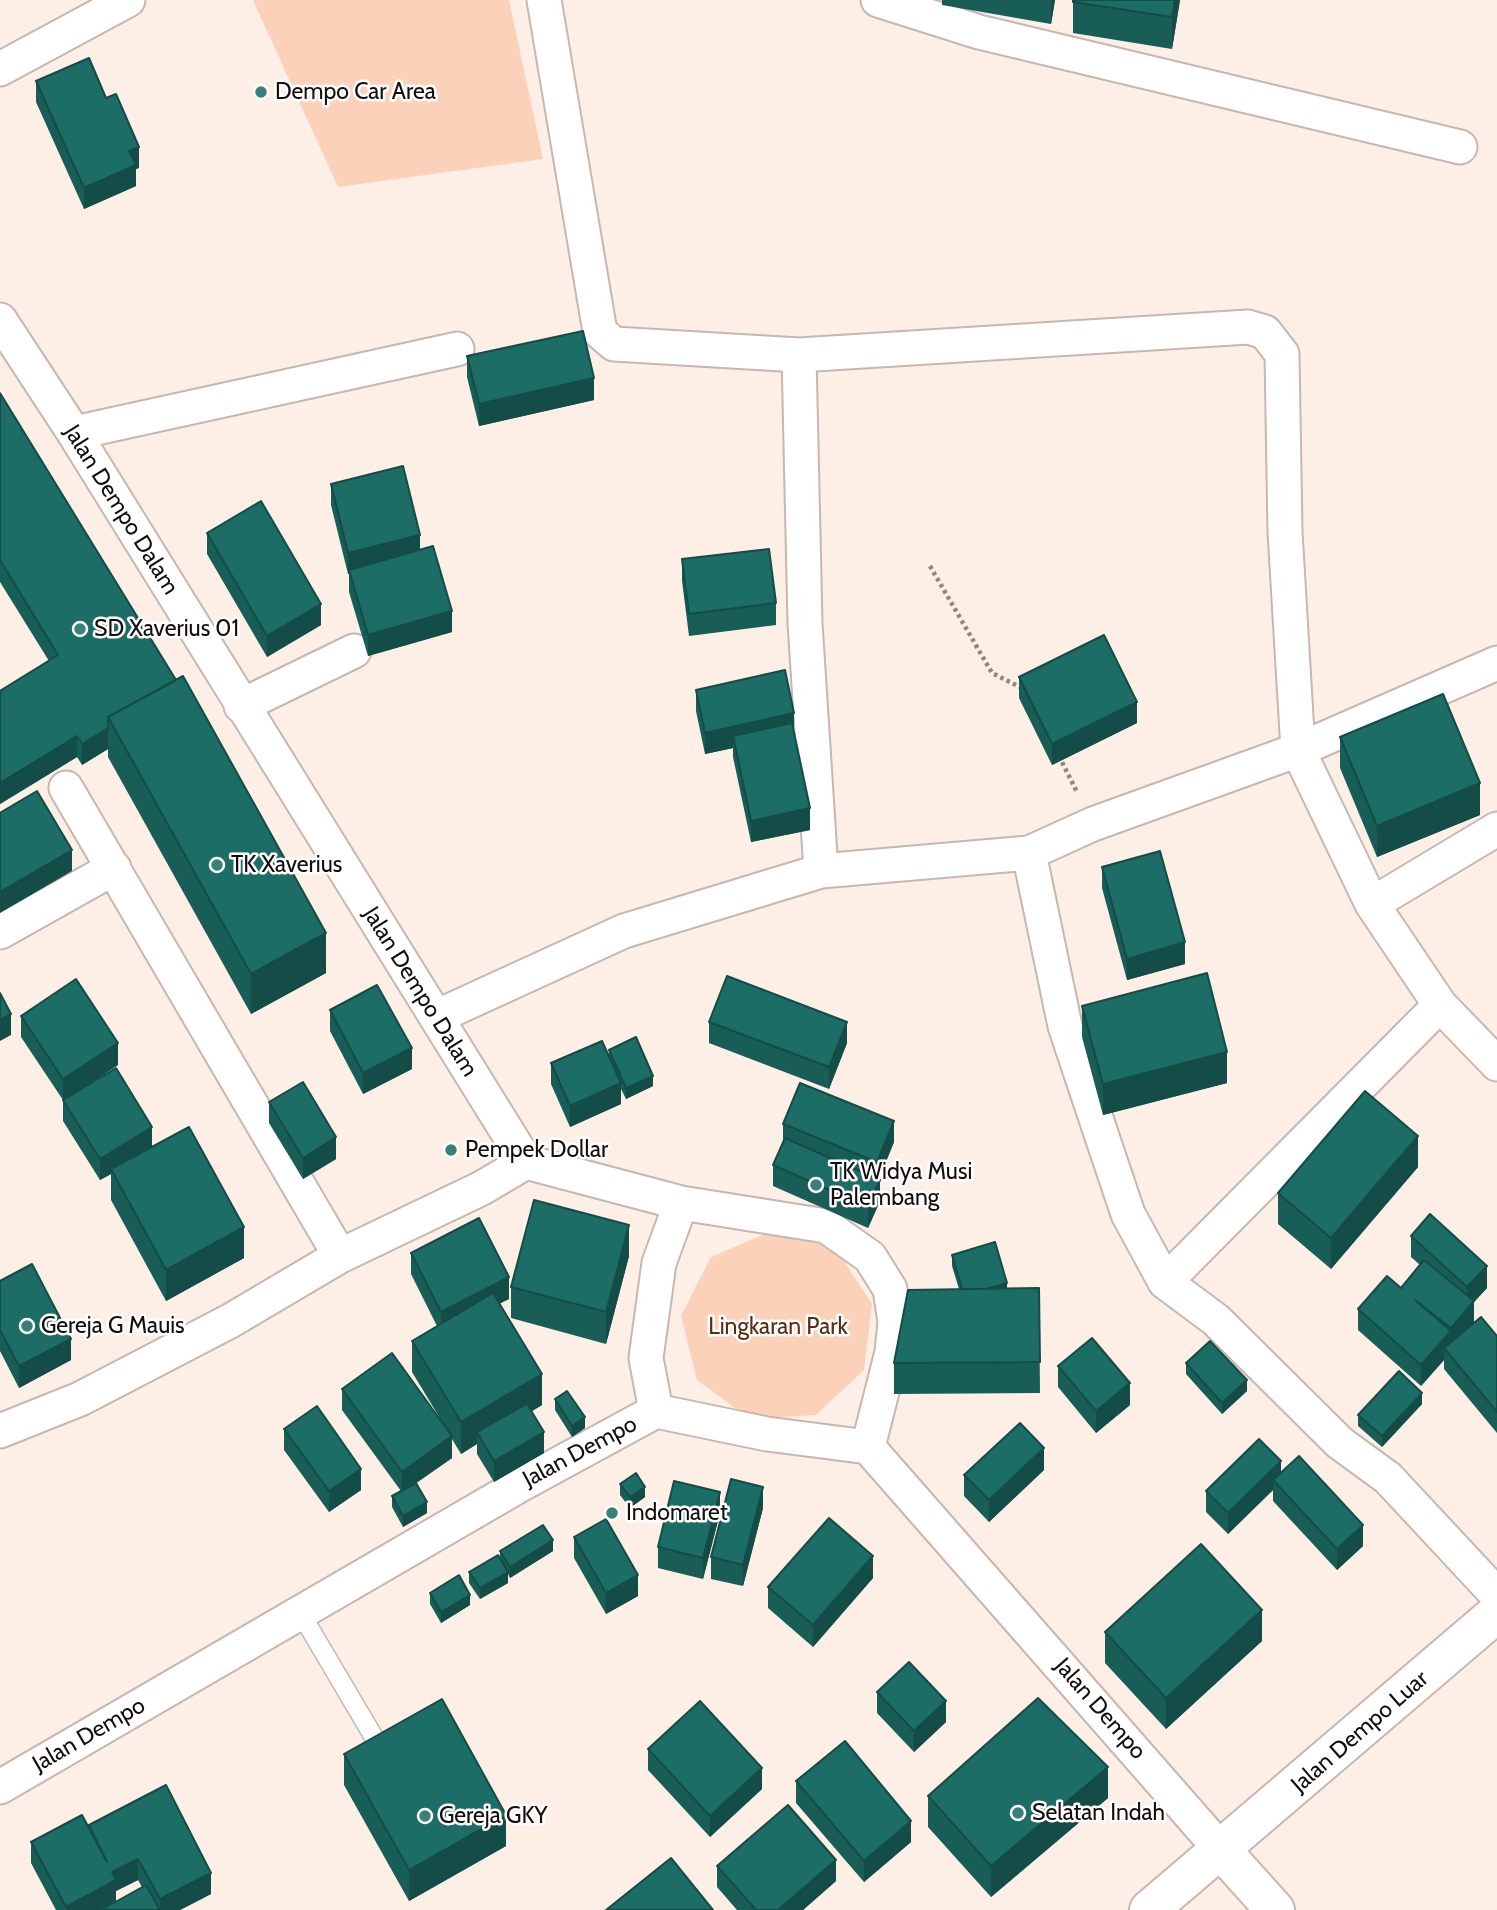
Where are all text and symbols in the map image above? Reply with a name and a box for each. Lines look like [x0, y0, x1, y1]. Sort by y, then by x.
place label: Dempo Car Area [275, 78, 436, 106]
marker: Dempo Car Area [253, 84, 269, 100]
street label: Jalan Dempo Dalam [58, 420, 184, 600]
place label: SD Xaverius 01 [94, 615, 239, 643]
marker: SD Xaverius 01 [72, 621, 88, 637]
place label: TK Xaverius [231, 851, 342, 879]
marker: TK Xaverius [209, 857, 225, 873]
street label: Jalan Dempo Dalam [357, 902, 483, 1082]
place label: Pempek Dollar [465, 1136, 608, 1164]
marker: Pempek Dollar [443, 1142, 459, 1158]
place label: TK Widya Musi Palembang [830, 1158, 972, 1212]
marker: TK Widya Musi Palembang [808, 1177, 824, 1193]
place label: Gereja G Mauis [41, 1312, 185, 1340]
park label: Lingkaran Park [708, 1313, 848, 1341]
marker: Gereja G Mauis [19, 1318, 35, 1334]
street label: Jalan Dempo [518, 1410, 642, 1494]
place label: Indomaret [626, 1499, 728, 1527]
marker: Indomaret [604, 1505, 620, 1521]
street label: Jalan Dempo [1049, 1653, 1151, 1765]
street label: Jalan Dempo Luar [1286, 1665, 1434, 1799]
street label: Jalan Dempo [28, 1692, 150, 1778]
place label: Selatan Indah [1032, 1799, 1165, 1827]
place label: Gereja GKY [439, 1802, 547, 1830]
marker: Selatan Indah [1010, 1805, 1026, 1821]
marker: Gereja GKY [417, 1808, 433, 1824]

